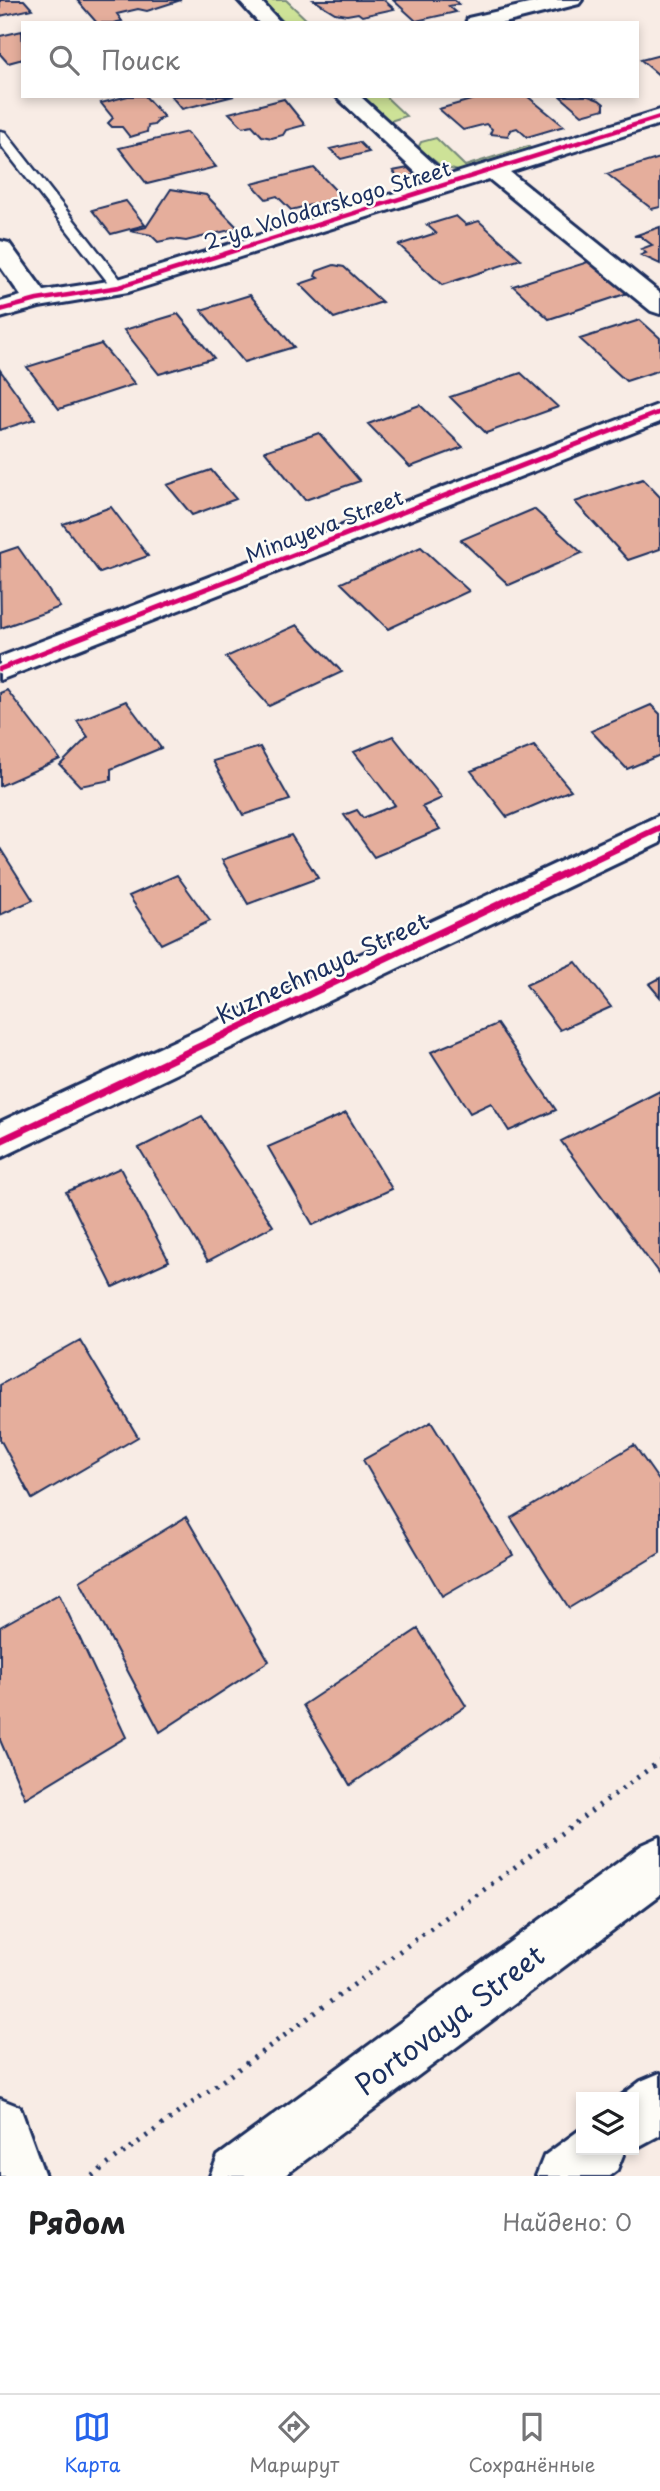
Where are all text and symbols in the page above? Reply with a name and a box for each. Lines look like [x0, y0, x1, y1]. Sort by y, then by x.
search box [21, 21, 639, 98]
text: Поиск [101, 40, 180, 79]
icon: search [45, 41, 83, 79]
street label: 2-ya Volodarskogo Street [200, 151, 454, 257]
street label: Minayeva Street [240, 480, 408, 570]
street label: Kuznechnaya Street [210, 902, 434, 1032]
street label: Portovaya Street [345, 1933, 553, 2105]
map controls [576, 2092, 639, 2155]
button: layers [576, 2092, 639, 2155]
text: Рядом [28, 2199, 126, 2244]
text: Найдено: 0 [502, 2204, 632, 2239]
tab: Карта [65, 2408, 120, 2478]
tab: Маршрут [249, 2408, 339, 2478]
tab: Сохранённые [468, 2408, 595, 2478]

